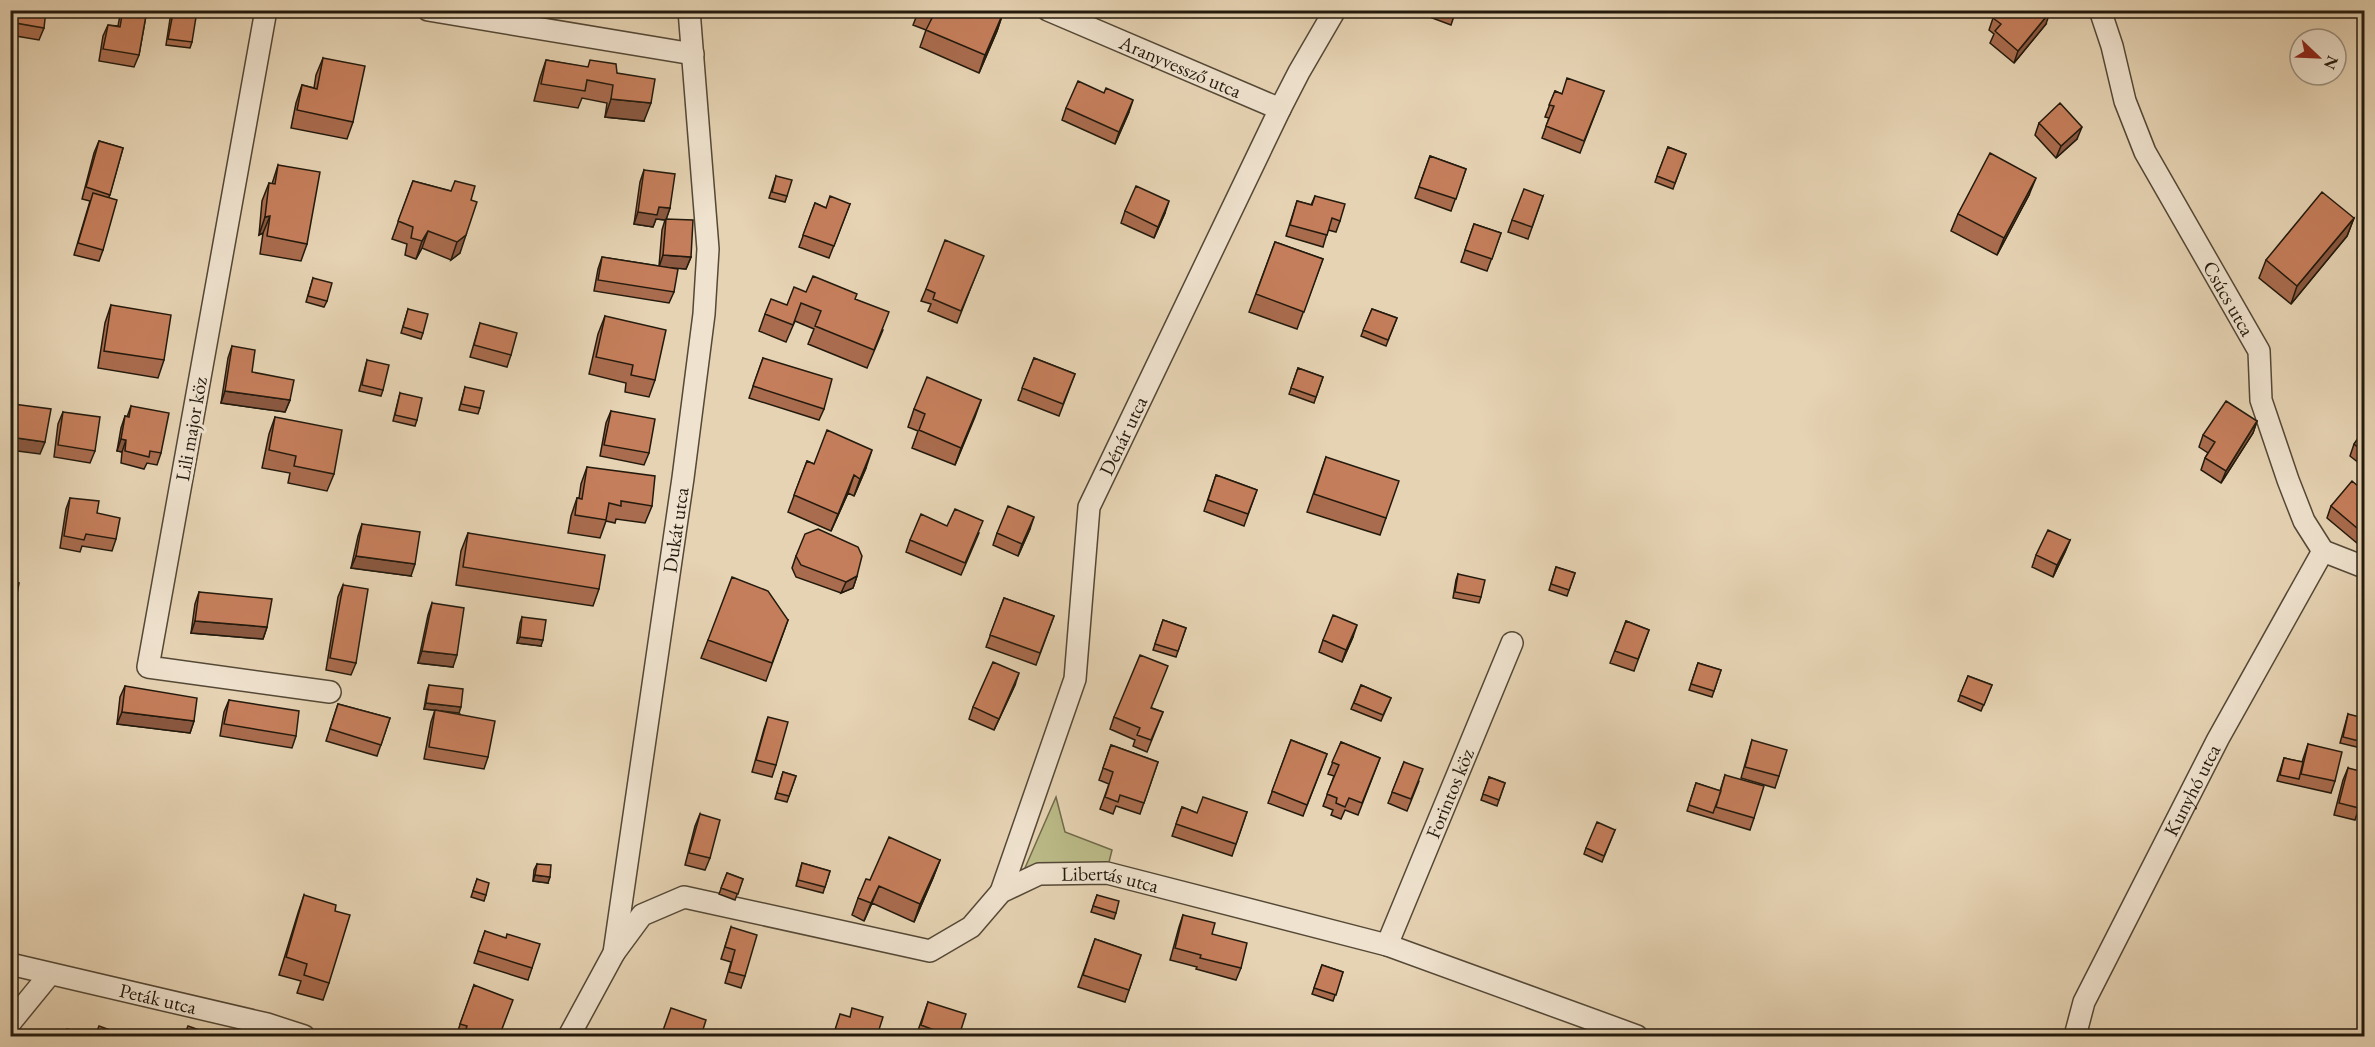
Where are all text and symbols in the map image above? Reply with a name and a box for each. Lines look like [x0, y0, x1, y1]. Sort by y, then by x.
north arrow [2288, 27, 2348, 87]
street label: Aranyvessző utca [1115, 29, 1245, 104]
text: N [2319, 53, 2344, 73]
street label: Csúcs utca [2197, 256, 2261, 341]
street label: Lili major köz [169, 374, 213, 483]
street label: Dénár utca [1093, 392, 1153, 480]
street label: Dukát utca [656, 485, 695, 574]
street label: Kunyhó utca [2158, 740, 2226, 840]
street label: Forintos köz [1420, 744, 1480, 842]
street label: Libertás utca [1061, 860, 1162, 899]
street label: Peták utca [117, 977, 199, 1020]

